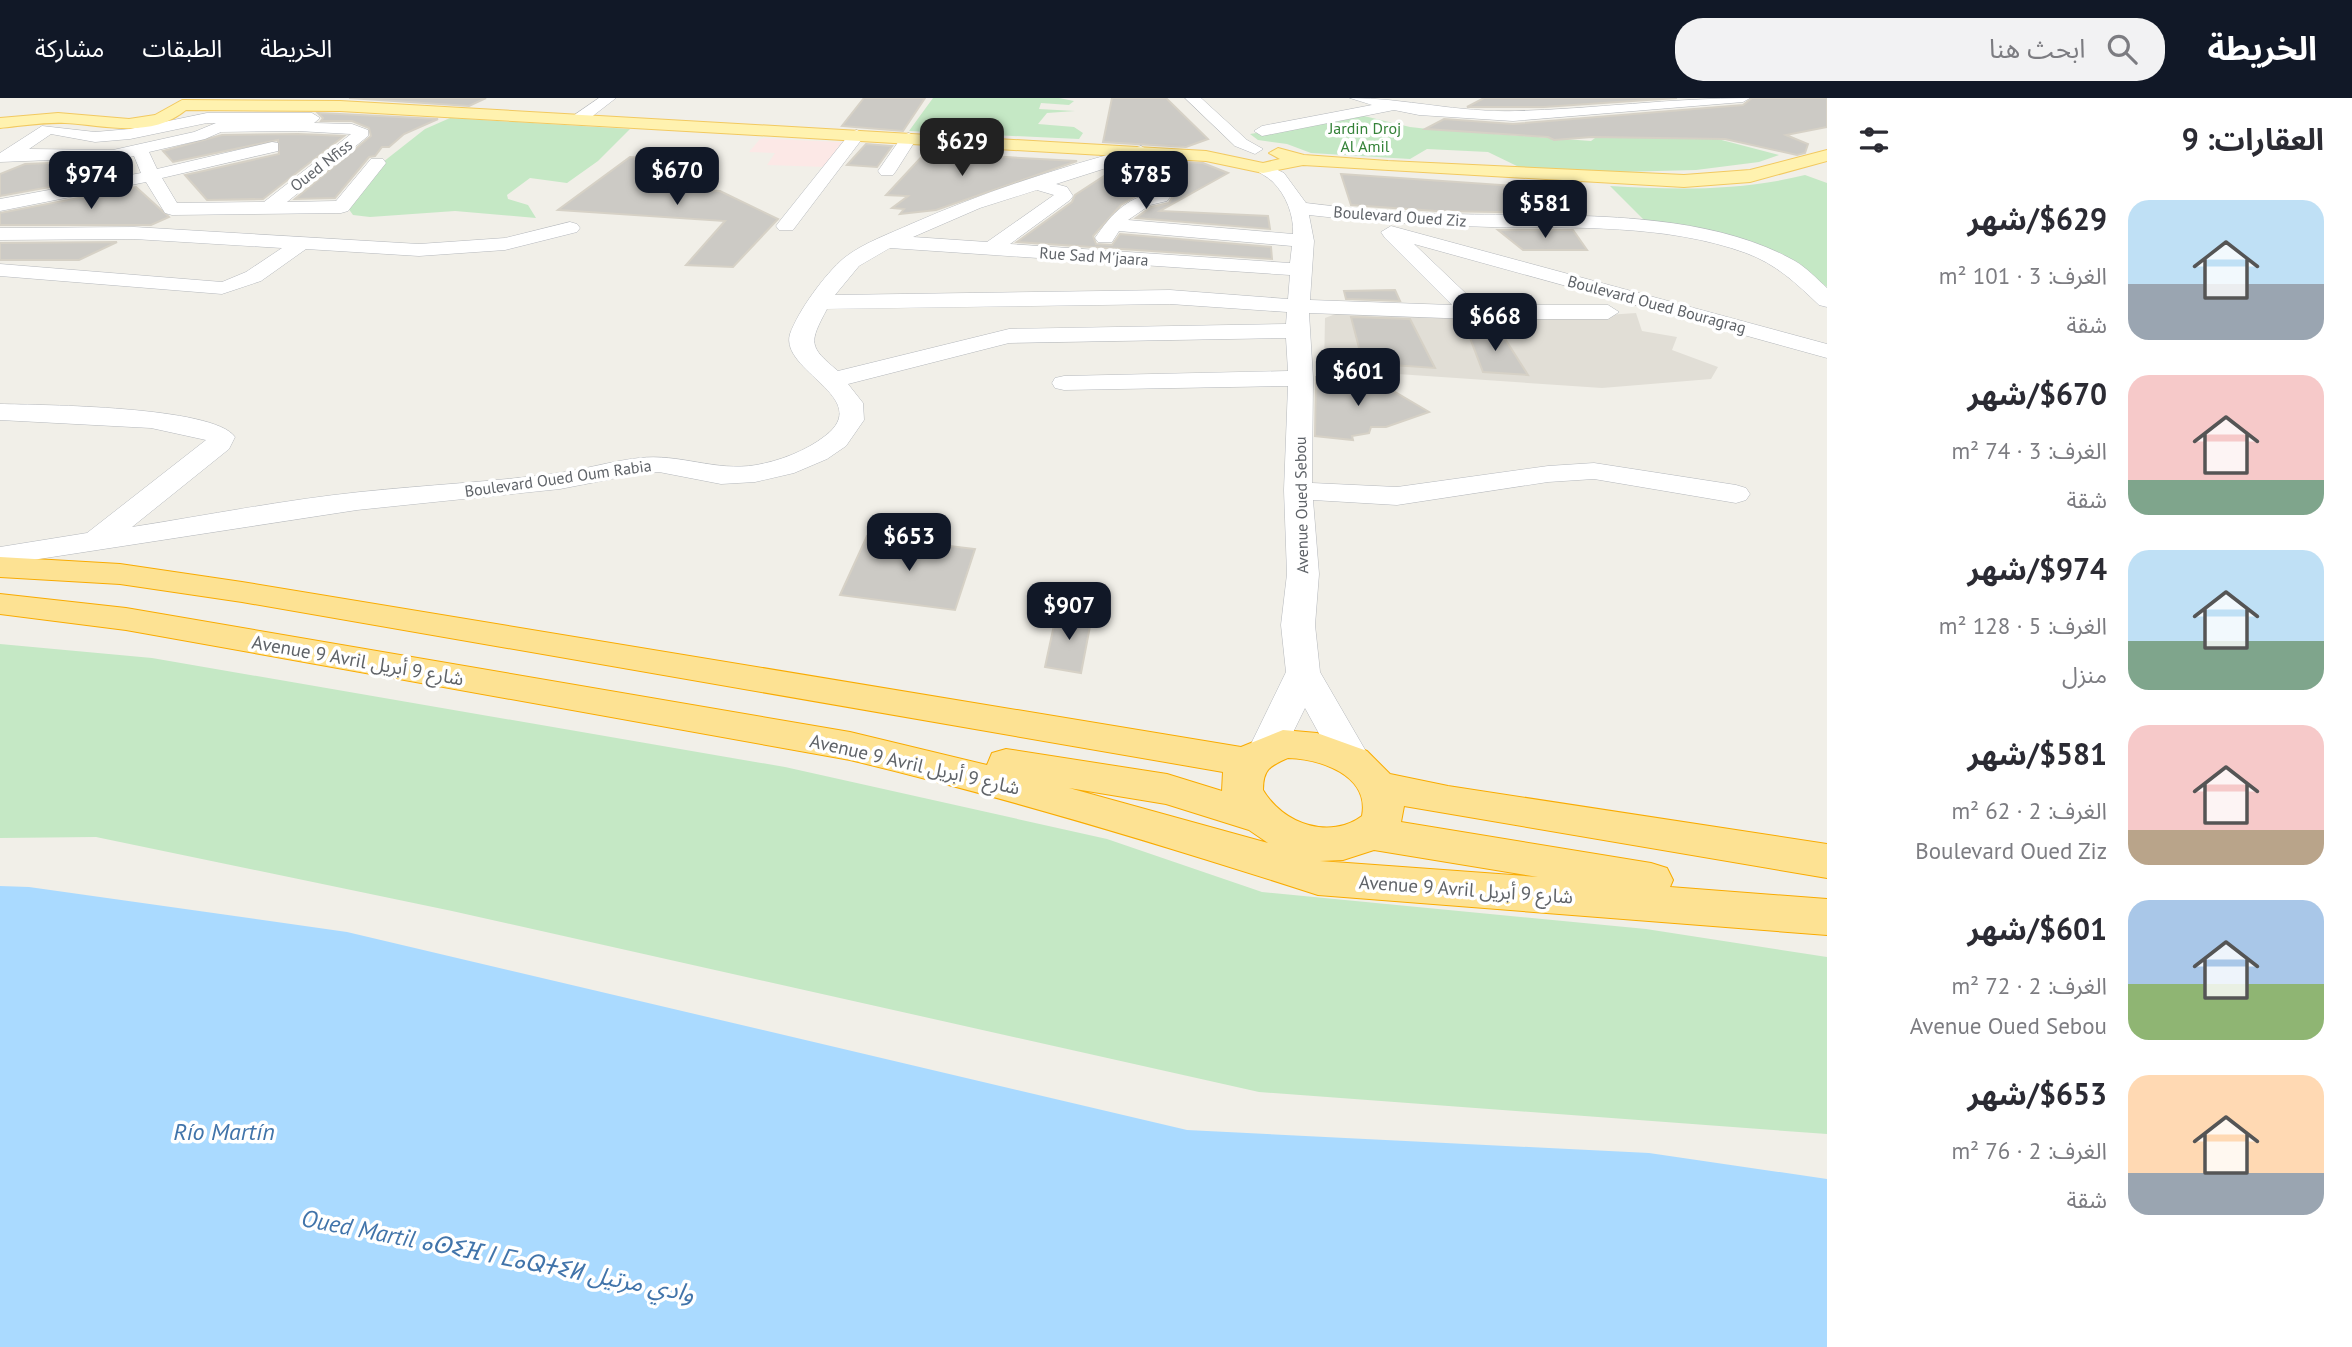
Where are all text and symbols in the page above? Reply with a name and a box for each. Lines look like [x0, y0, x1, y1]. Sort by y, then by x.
search box [1675, 18, 2165, 81]
text: الخريطة [2207, 26, 2317, 69]
icon: search [2103, 30, 2141, 68]
text: ابحث هنا [1989, 32, 2085, 65]
text: مشاركة [35, 33, 104, 64]
text: الطبقات [142, 33, 222, 64]
text: الخريطة [260, 33, 332, 64]
pin: $629 [921, 118, 1003, 178]
park label: Jardin Droj Al Amil [1328, 118, 1401, 156]
text: العقارات: 9 [2182, 119, 2324, 158]
icon: filters [1855, 121, 1893, 159]
text: $629 [936, 126, 988, 155]
street label: Oued Nfiss [286, 134, 356, 195]
pin: $670 [636, 148, 718, 207]
pin: $974 [50, 152, 132, 211]
pin: $785 [1105, 152, 1187, 211]
text: $670 [651, 155, 703, 184]
text: $974 [65, 159, 117, 188]
text: $785 [1120, 159, 1172, 188]
pin: $581 [1504, 180, 1586, 240]
text: $581 [1519, 188, 1571, 217]
text: $629/شهر [1968, 199, 2107, 238]
street label: Boulevard Oued Ziz [1333, 201, 1467, 231]
icon: home [2184, 228, 2268, 312]
street label: Rue Sad M'jaara [1039, 242, 1149, 270]
text: الغرف: 3 · 101 m² [1939, 261, 2107, 290]
street label: Boulevard Oued Bouragrag [1566, 271, 1748, 337]
pin: $668 [1454, 294, 1536, 353]
text: $668 [1469, 301, 1521, 330]
text: شقة [2066, 310, 2107, 339]
pin: $601 [1317, 348, 1399, 408]
text: $601 [1332, 356, 1384, 385]
text: $670/شهر [1968, 374, 2107, 413]
icon: home [2184, 403, 2268, 487]
street label: Avenue Oued Sebou [1290, 436, 1312, 574]
text: الغرف: 3 · 74 m² [1951, 436, 2107, 465]
street label: Boulevard Oued Oum Rabia [463, 455, 653, 501]
text: شقة [2066, 485, 2107, 514]
pin: $653 [868, 514, 950, 573]
text: $653 [883, 521, 935, 550]
text: $974/شهر [1968, 549, 2107, 588]
icon: home [2184, 578, 2268, 662]
pin: $907 [1028, 582, 1110, 642]
text: $907 [1043, 590, 1095, 619]
text: الغرف: 5 · 128 m² [1939, 611, 2107, 640]
street label: Avenue 9 Avril شارع 9 أبريل [250, 630, 466, 692]
text: منزل [2062, 660, 2107, 689]
street label: Avenue 9 Avril شارع 9 أبريل [807, 728, 1022, 802]
text: $581/شهر [1968, 734, 2107, 773]
icon: home [2184, 753, 2268, 837]
text: الغرف: 2 · 62 m² [1951, 796, 2107, 825]
text: Boulevard Oued Ziz [1915, 836, 2107, 865]
street label: Avenue 9 Avril شارع 9 أبريل [1358, 870, 1574, 910]
text: $601/شهر [1968, 909, 2107, 948]
icon: home [2184, 928, 2268, 1012]
text: الغرف: 2 · 72 m² [1951, 971, 2107, 1000]
text: Avenue Oued Sebou [1910, 1011, 2107, 1040]
text: $653/شهر [1968, 1074, 2107, 1113]
icon: home [2184, 1103, 2268, 1187]
water label: Río Martín [173, 1116, 275, 1147]
text: الغرف: 2 · 76 m² [1951, 1136, 2107, 1165]
text: شقة [2066, 1185, 2107, 1214]
water label: Oued Martil ⴰⵙⵉⴼ ⵏ ⵎⴰⵕⵜⵉⵍ وادي مرتيل [298, 1202, 697, 1312]

